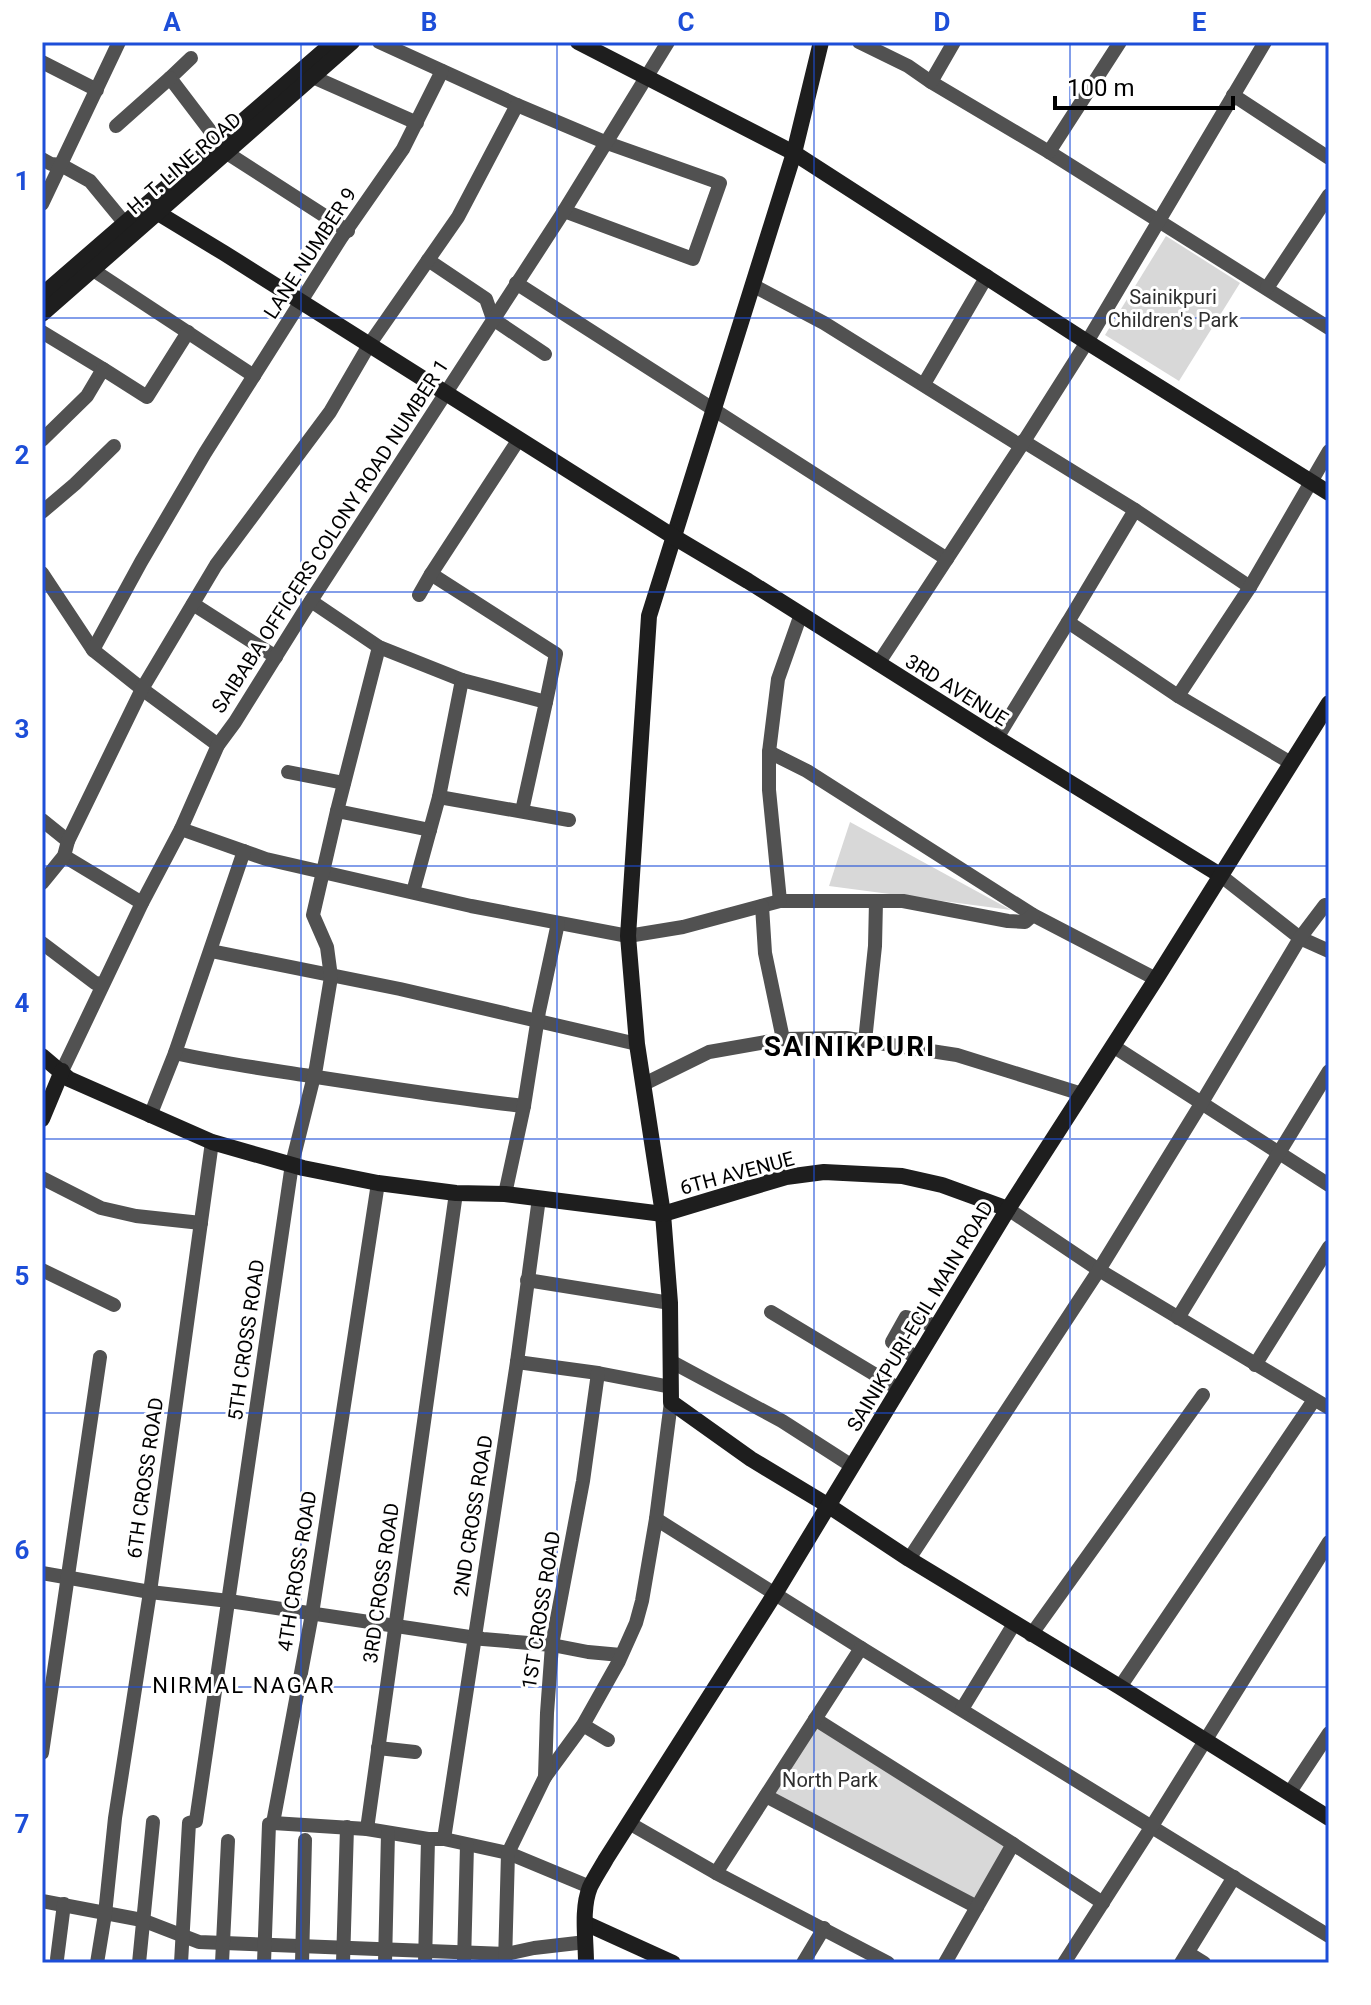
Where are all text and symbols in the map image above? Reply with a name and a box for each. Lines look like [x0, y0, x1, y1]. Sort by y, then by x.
text: A [163, 7, 181, 37]
text: B [421, 7, 437, 37]
text: C [677, 7, 695, 37]
text: D [934, 7, 950, 37]
text: E [1192, 7, 1207, 37]
scale bar [1055, 60, 1233, 110]
text: 100 m [1067, 74, 1134, 102]
street label: H. T. LINE ROAD [122, 107, 246, 219]
text: 1 [15, 166, 29, 196]
street label: LANE NUMBER 9 [259, 183, 361, 323]
park label: Sainikpuri Children's Park [1108, 285, 1239, 332]
street label: SAIBABA OFFICERS COLONY ROAD NUMBER 1 [206, 355, 454, 717]
text: 2 [15, 440, 29, 470]
street label: 3RD AVENUE [901, 649, 1013, 731]
text: 3 [15, 714, 29, 744]
text: 4 [15, 988, 30, 1018]
district label: SAINIKPURI [764, 1030, 936, 1063]
street label: 6TH AVENUE [677, 1146, 797, 1200]
street label: SAINIKPURI-ECIL MAIN ROAD [842, 1196, 998, 1436]
street label: 5TH CROSS ROAD [223, 1258, 269, 1422]
text: 5 [15, 1261, 29, 1291]
street label: 6TH CROSS ROAD [122, 1396, 168, 1560]
street label: 2ND CROSS ROAD [448, 1433, 498, 1599]
street label: 4TH CROSS ROAD [272, 1489, 322, 1653]
street label: 3RD CROSS ROAD [358, 1501, 404, 1665]
street label: 1ST CROSS ROAD [517, 1529, 565, 1691]
text: 6 [15, 1535, 30, 1565]
district label: NIRMAL NAGAR [152, 1673, 336, 1698]
park label: North Park [782, 1768, 879, 1792]
text: 7 [15, 1809, 29, 1839]

